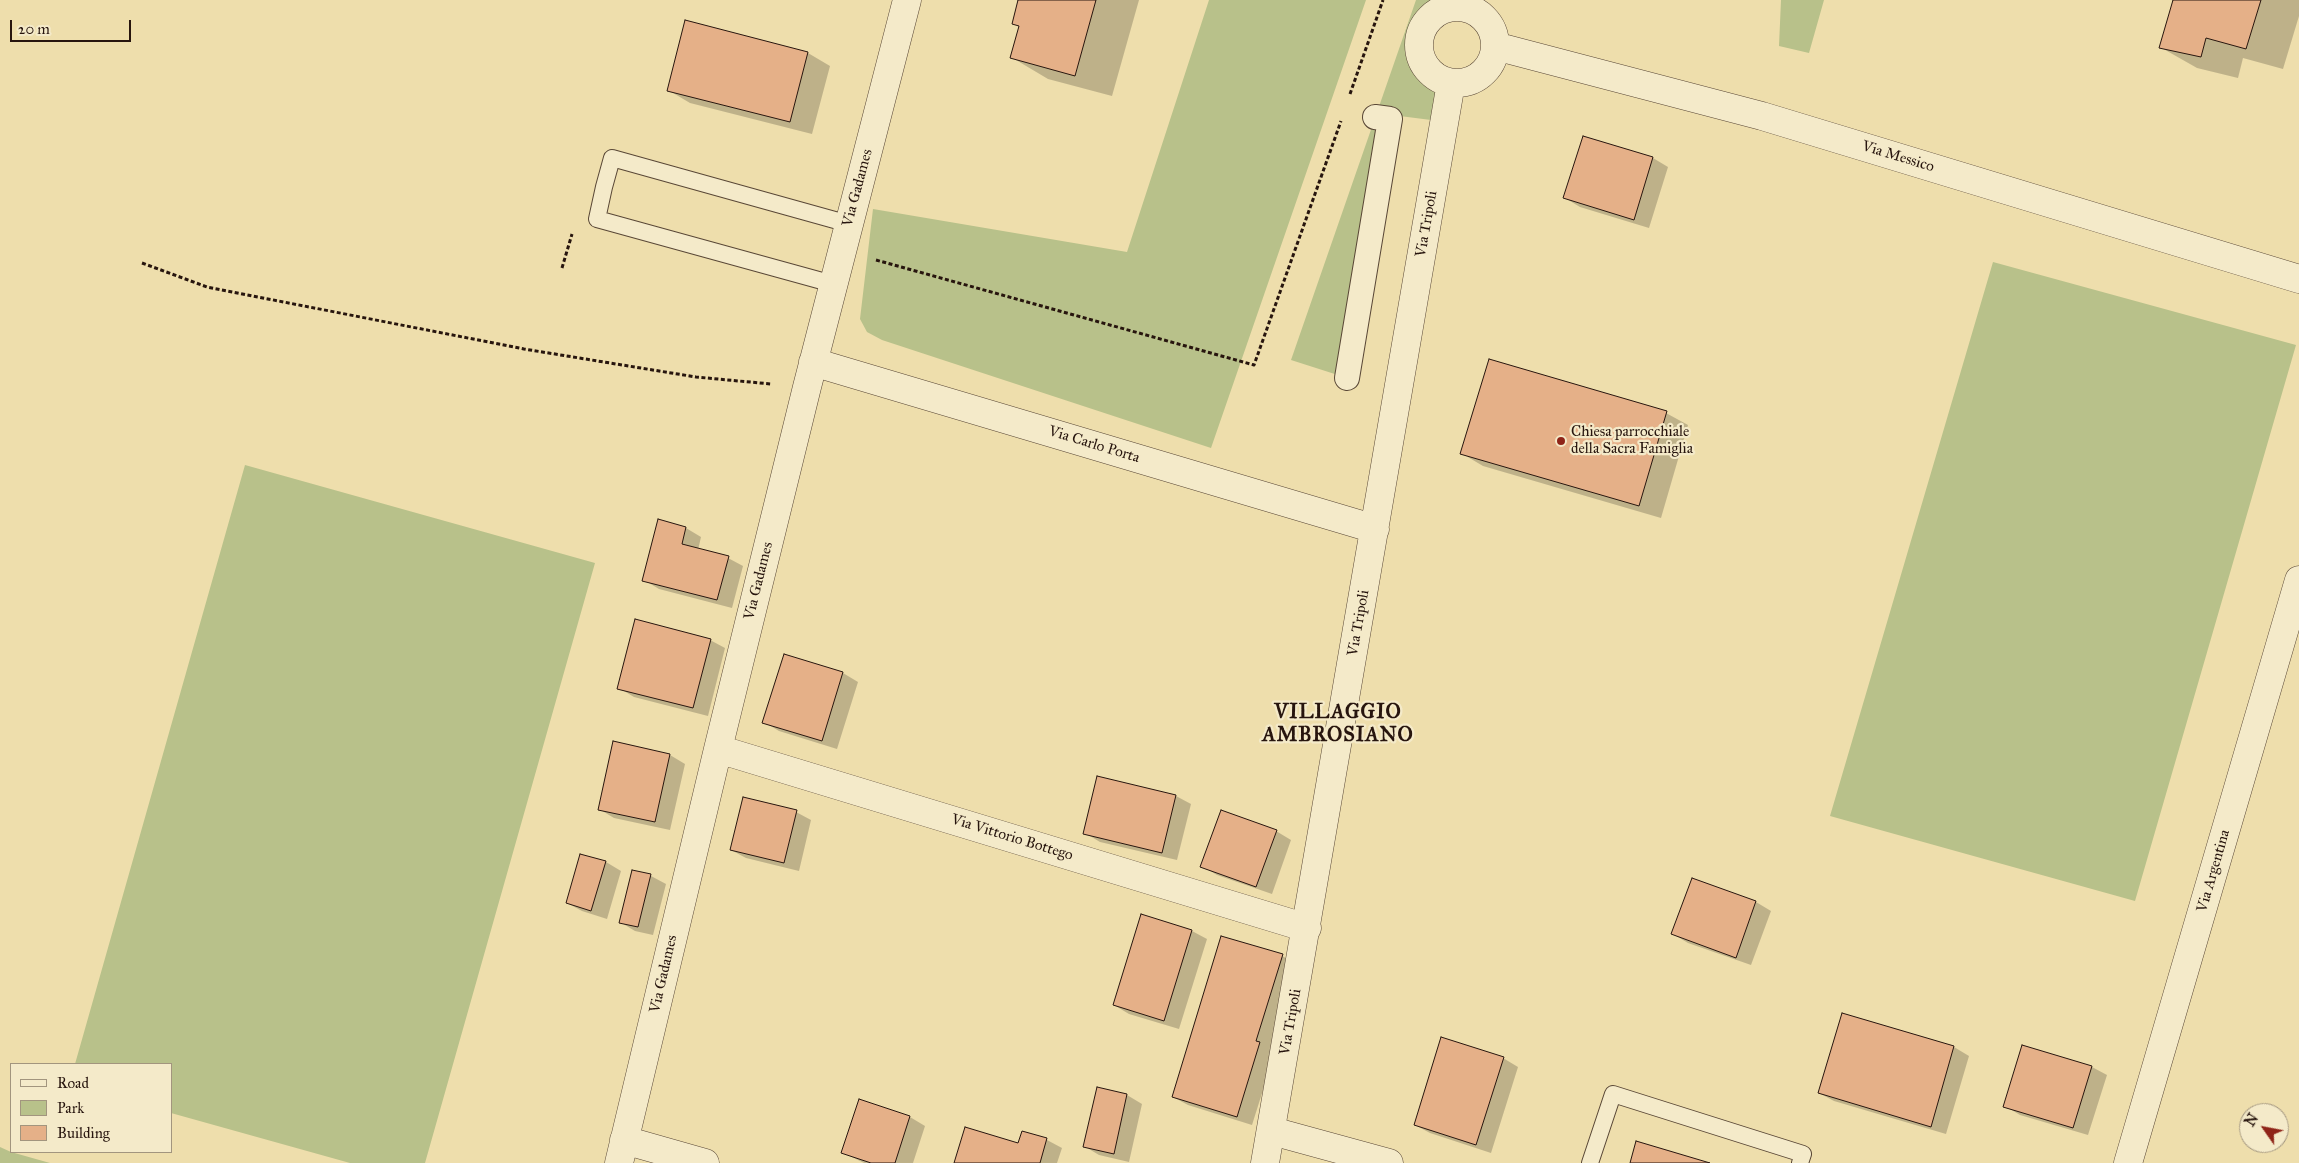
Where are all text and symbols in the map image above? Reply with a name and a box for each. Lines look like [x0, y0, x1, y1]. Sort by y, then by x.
scale bar [12, 10, 134, 42]
text: 20 m [18, 20, 50, 38]
street label: Via Messico [1860, 137, 1936, 177]
street label: Via Gadames [839, 147, 877, 229]
street label: Via Tripoli [1412, 189, 1442, 259]
street label: Via Carlo Porta [1046, 423, 1142, 467]
place label: Chiesa parrocchiale della Sacra Famiglia [1571, 423, 1693, 458]
marker: Chiesa parrocchiale della Sacra Famiglia [1555, 435, 1567, 447]
street label: Via Gadames [741, 540, 777, 622]
street label: Via Tripoli [1344, 588, 1374, 658]
district label: VILLAGGIO AMBROSIANO [1261, 701, 1415, 748]
street label: Via Vittorio Bottego [949, 811, 1075, 865]
street label: Via Argentina [2194, 828, 2234, 914]
street label: Via Gadames [646, 933, 682, 1015]
street label: Via Tripoli [1276, 987, 1306, 1057]
legend [10, 1063, 172, 1153]
text: Road [57, 1074, 89, 1092]
text: Park [57, 1099, 84, 1117]
north arrow [2239, 1103, 2289, 1153]
text: N [2241, 1110, 2262, 1130]
text: Building [57, 1124, 110, 1142]

